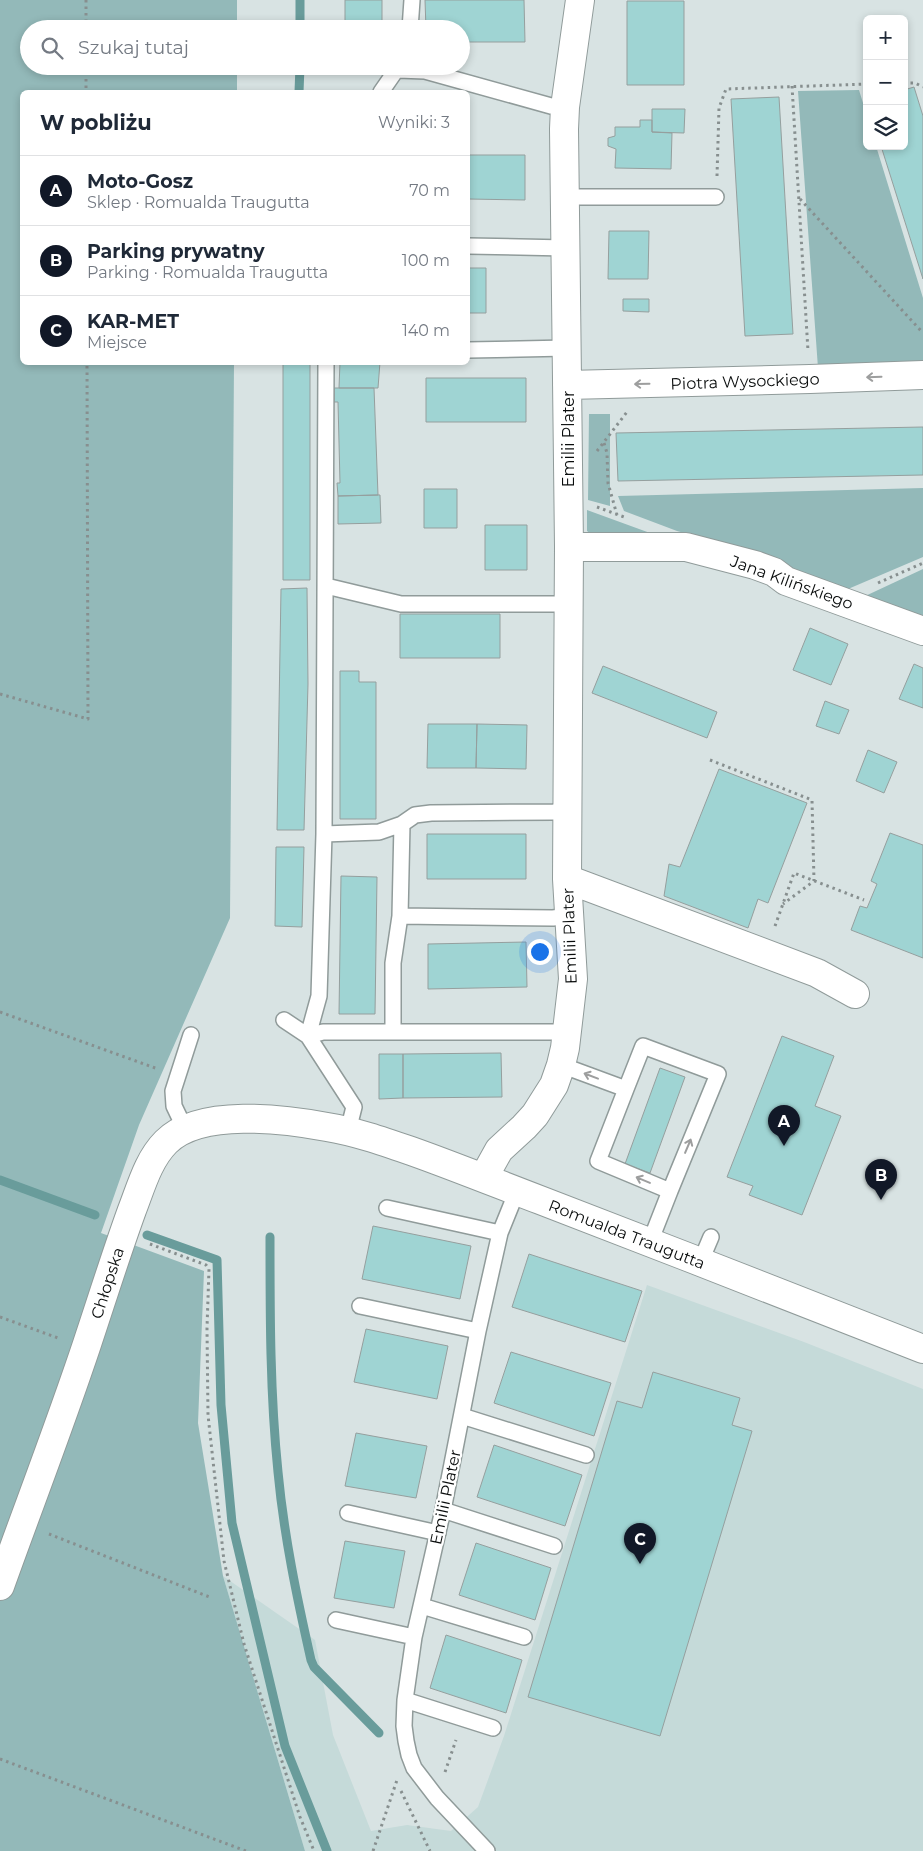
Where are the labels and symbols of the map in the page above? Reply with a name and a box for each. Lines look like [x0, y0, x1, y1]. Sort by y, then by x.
street label: Piotra Wysockiego [670, 369, 820, 394]
one-way arrow [867, 372, 883, 381]
one-way arrow [634, 379, 650, 389]
street label: Emilii Plater [559, 391, 578, 487]
street label: Jana Kilińskiego [727, 551, 856, 614]
street label: Emilii Plater [558, 887, 581, 985]
your location [527, 939, 553, 965]
one-way arrow [584, 1071, 599, 1080]
pin: A [768, 1105, 800, 1146]
one-way arrow [684, 1139, 694, 1154]
pin: B [865, 1159, 897, 1200]
one-way arrow [636, 1175, 651, 1184]
street label: Romualda Traugutta [546, 1196, 708, 1273]
street label: Chłopska [87, 1245, 128, 1321]
street label: Emilii Plater [426, 1448, 465, 1546]
pin: C [624, 1523, 656, 1564]

